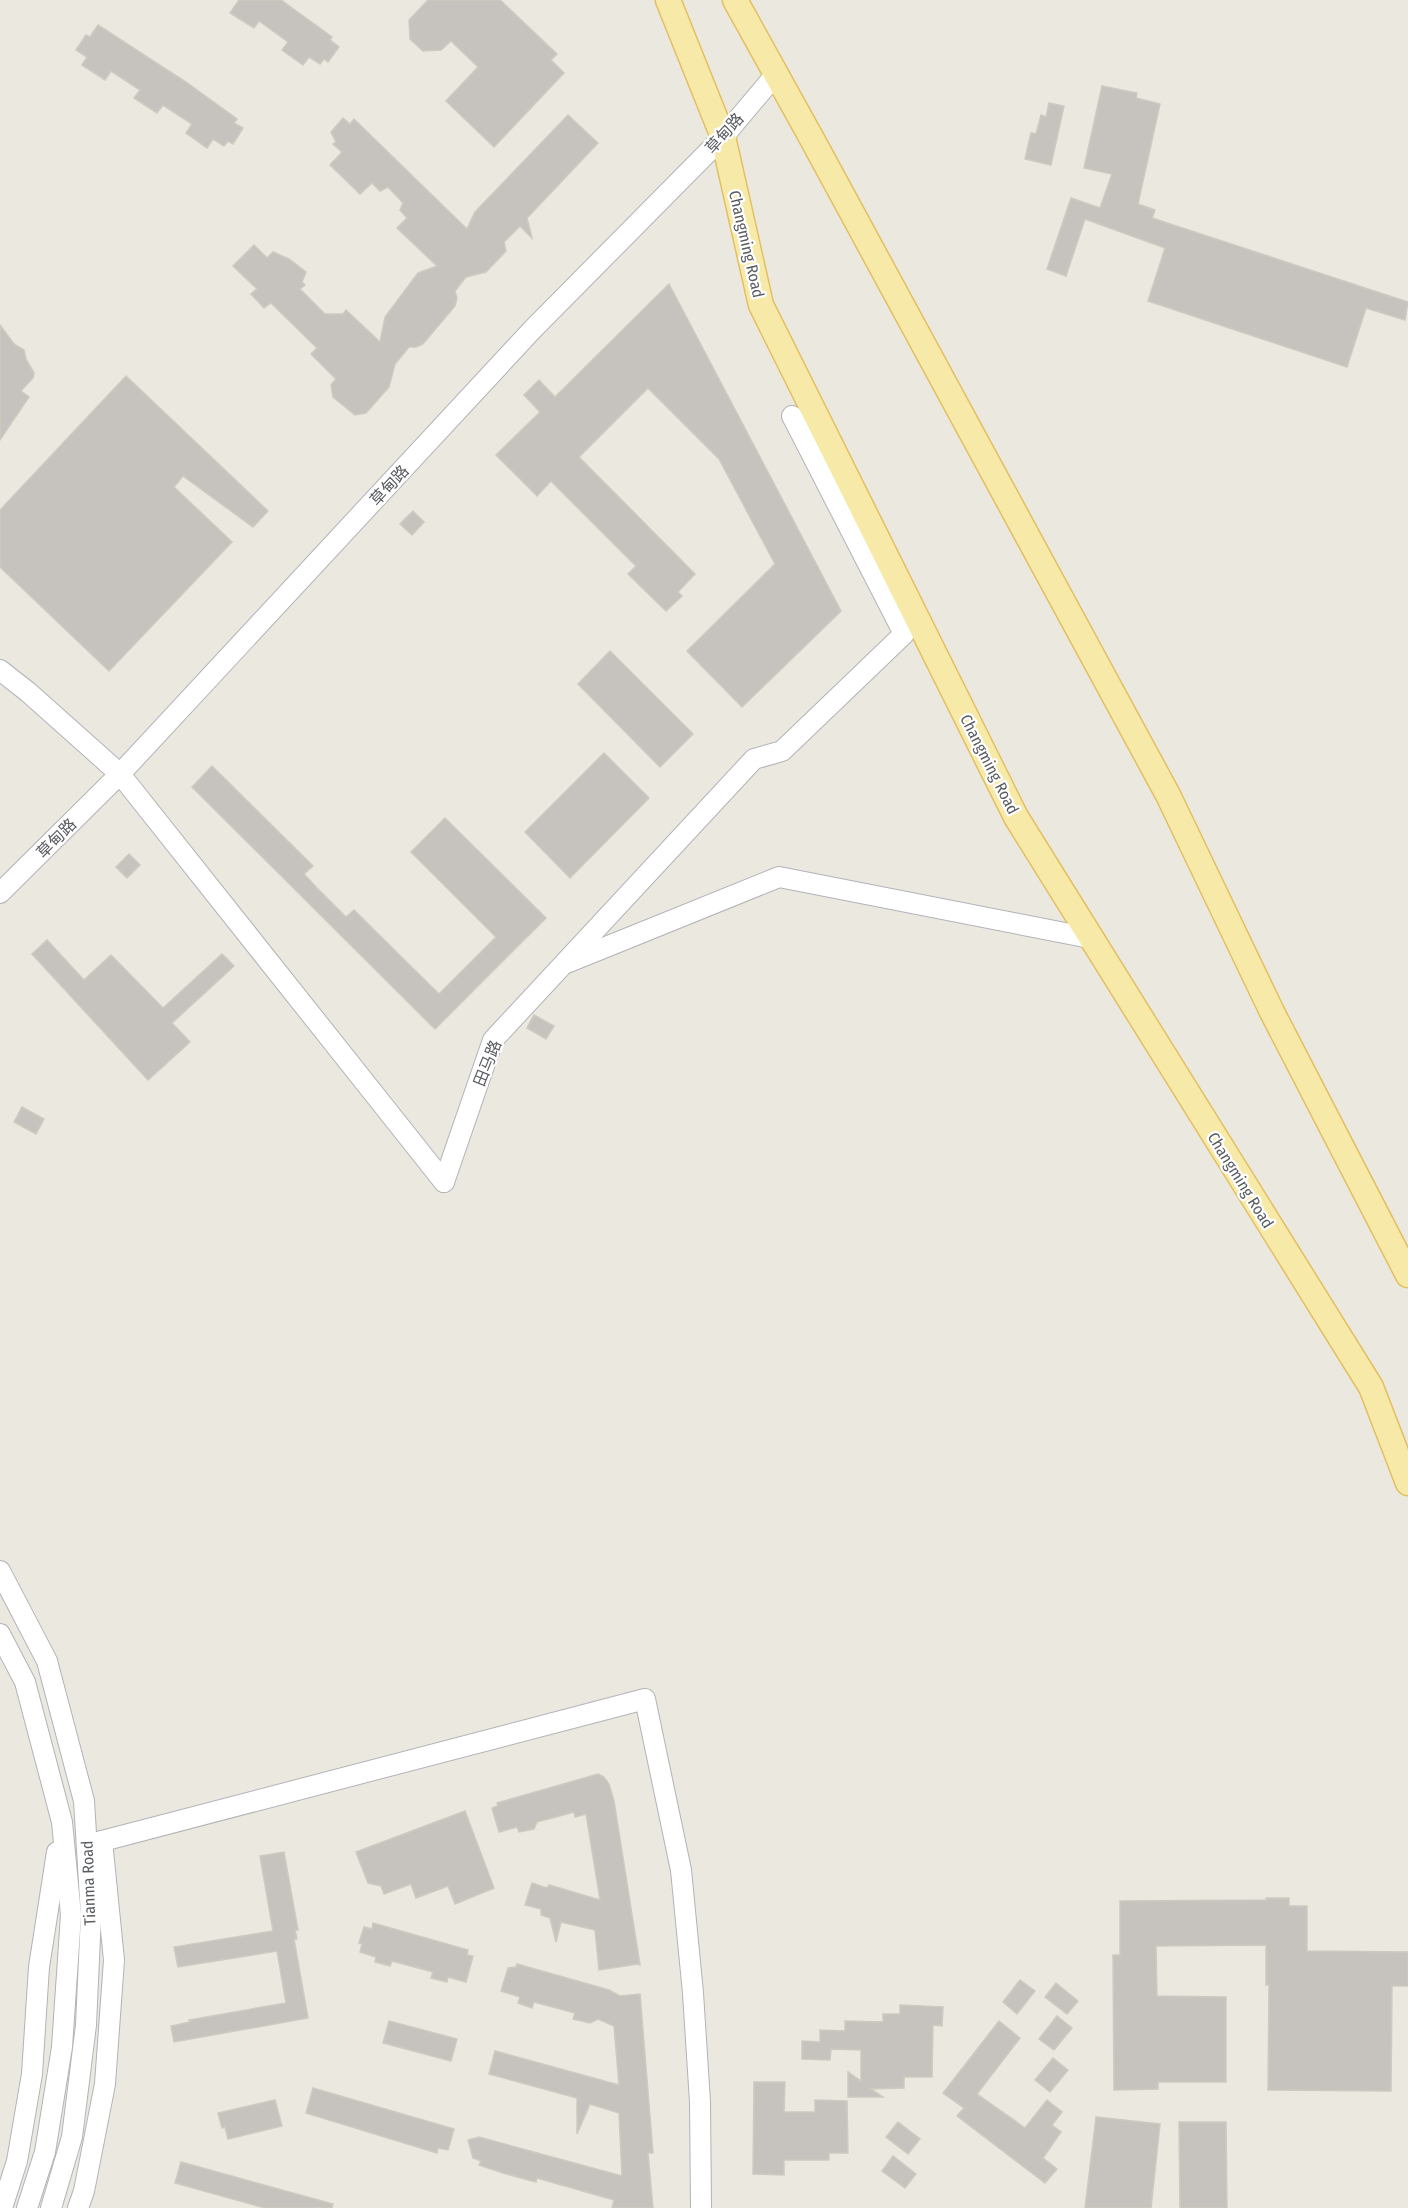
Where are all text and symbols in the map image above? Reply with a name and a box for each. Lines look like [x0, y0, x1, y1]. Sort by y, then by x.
street label: 草甸路 [701, 109, 747, 158]
street label: Changming Road [725, 189, 768, 300]
street label: 草甸路 [366, 461, 413, 509]
street label: Changming Road [956, 711, 1023, 817]
street label: 草甸路 [33, 815, 80, 862]
street label: 田马路 [470, 1037, 505, 1089]
street label: Changming Road [1204, 1129, 1278, 1232]
street label: Tianma Road [78, 1840, 99, 1926]

